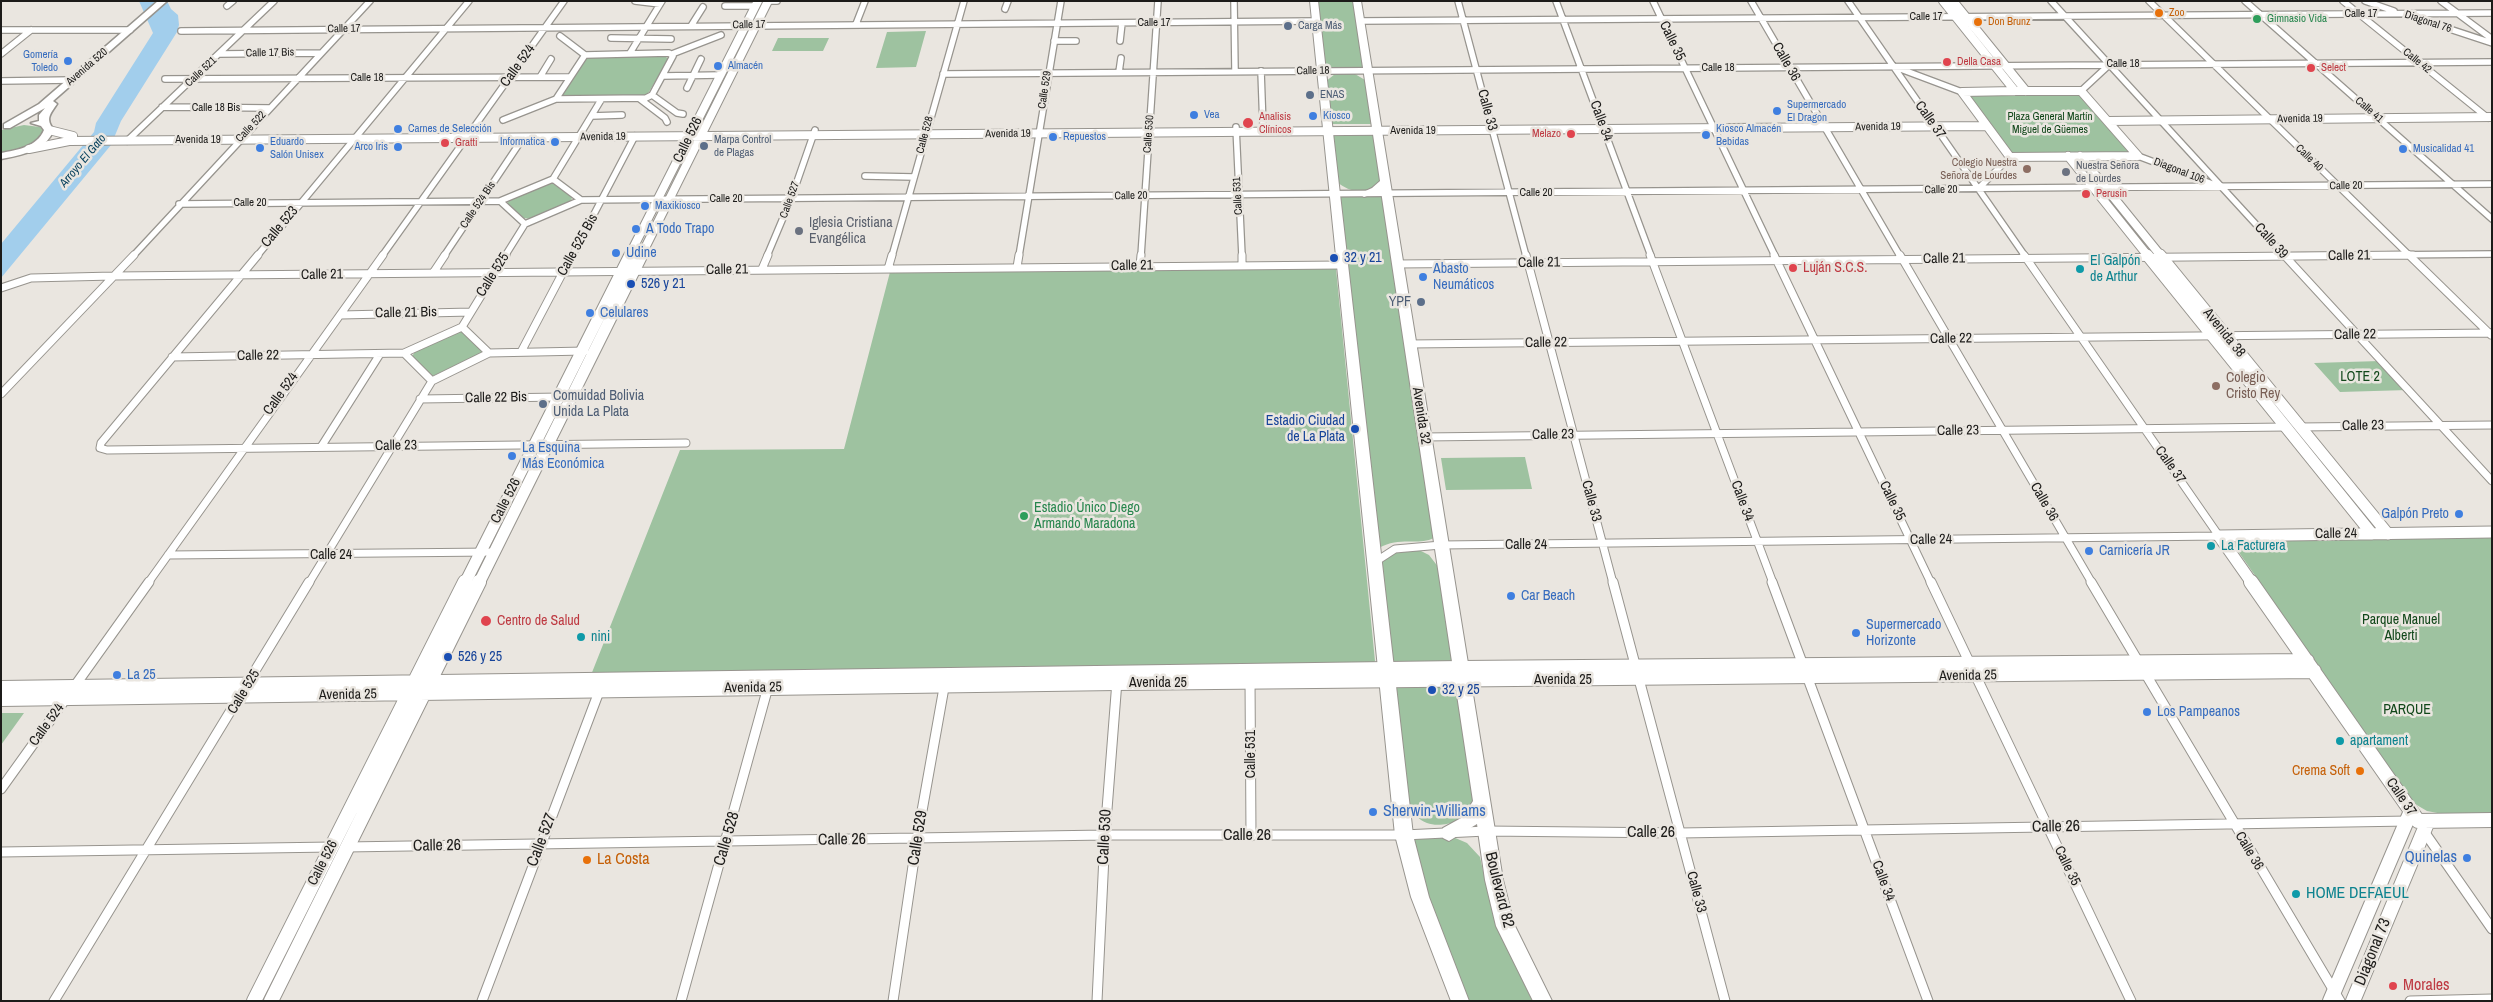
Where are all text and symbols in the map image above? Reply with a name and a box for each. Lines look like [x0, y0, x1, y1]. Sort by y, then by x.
place label: Zoo [2169, 6, 2185, 20]
marker: Zoo [2153, 7, 2165, 19]
street label: Calle 17 [2344, 7, 2378, 21]
street label: Diagonal 76 [2403, 8, 2453, 36]
street label: Calle 17 [1909, 10, 1943, 24]
place label: Gimnasio Vida [2267, 12, 2327, 26]
marker: Gimnasio Vida [2251, 13, 2263, 25]
place label: Don Brunz [1988, 15, 2031, 29]
street label: Calle 17 [1137, 16, 1171, 30]
marker: Don Brunz [1972, 16, 1984, 28]
street label: Calle 17 [732, 18, 766, 32]
street label: Calle 35 [1655, 18, 1689, 64]
place label: Carga Más [1298, 19, 1342, 33]
marker: Carga Más [1282, 20, 1294, 32]
street label: Calle 17 [327, 22, 361, 36]
street label: Calle 36 [1768, 40, 1804, 84]
street label: Calle 524 [497, 41, 539, 91]
street label: Avenida 520 [64, 45, 110, 89]
street label: Calle 42 [2400, 45, 2434, 77]
street label: Calle 17 Bis [246, 46, 294, 60]
place label: Gomería Toledo [23, 48, 58, 74]
street label: Calle 521 [183, 54, 219, 90]
marker: Gomería Toledo [62, 55, 74, 67]
place label: Della Casa [1957, 55, 2001, 69]
marker: Della Casa [1941, 56, 1953, 68]
street label: Calle 18 [2106, 57, 2140, 71]
place label: Almacén [728, 59, 763, 73]
marker: Almacén [712, 60, 724, 72]
street label: Calle 18 [1701, 61, 1735, 75]
place label: Select [2321, 61, 2346, 75]
marker: Select [2305, 62, 2317, 74]
street label: Calle 18 [1296, 64, 1330, 78]
street label: Calle 529 [1036, 70, 1054, 110]
street label: Calle 18 [350, 71, 384, 85]
street label: Calle 33 [1473, 87, 1501, 133]
place label: ENAS [1320, 88, 1345, 102]
marker: ENAS [1304, 89, 1316, 101]
street label: Calle 41 [2352, 94, 2386, 126]
street label: Calle 34 [1586, 98, 1616, 144]
place label: Supermercado El Dragon [1787, 98, 1846, 124]
street label: Calle 37 [1911, 98, 1949, 142]
street label: Calle 18 Bis [192, 101, 240, 115]
marker: Supermercado El Dragon [1771, 105, 1783, 117]
place label: Vea [1204, 108, 1220, 122]
street label: Calle 522 [233, 109, 269, 145]
marker: Vea [1188, 109, 1200, 121]
place label: Kiosco [1323, 109, 1351, 123]
place label: Analisis Clínicos [1259, 110, 1292, 136]
marker: Kiosco [1307, 110, 1319, 122]
park label: Plaza General Martín Miguel de Güemes [2007, 110, 2093, 136]
street label: Avenida 19 [2277, 112, 2323, 126]
street label: Calle 526 [670, 115, 706, 165]
street label: Calle 528 [914, 115, 936, 155]
street label: Calle 530 [1141, 115, 1157, 153]
marker: Analisis Clínicos [1241, 116, 1255, 130]
street label: Avenida 19 [1855, 120, 1901, 134]
place label: Carnes de Selección [408, 122, 492, 136]
place label: Kiosco Almacén Bebidas [1716, 122, 1781, 148]
marker: Carnes de Selección [392, 123, 404, 135]
street label: Avenida 19 [1390, 124, 1436, 138]
street label: Avenida 19 [985, 127, 1031, 141]
place label: Melazo [1532, 127, 1561, 141]
marker: Melazo [1565, 128, 1577, 140]
marker: Kiosco Almacén Bebidas [1700, 129, 1712, 141]
street label: Avenida 19 [580, 130, 626, 144]
place label: Repuestos [1063, 130, 1106, 144]
marker: Repuestos [1047, 131, 1059, 143]
water label: Arroyo El Gato [57, 132, 109, 190]
street label: Avenida 19 [175, 133, 221, 147]
place label: Marpa Control de Plagas [714, 133, 771, 159]
place label: Eduardo Salón Unisex [270, 135, 324, 161]
place label: Informatica [500, 135, 545, 149]
place label: Gratti [455, 136, 478, 150]
marker: Informatica [549, 136, 561, 148]
marker: Gratti [439, 137, 451, 149]
place label: Arco Iris [354, 140, 388, 154]
marker: Marpa Control de Plagas [698, 140, 710, 152]
marker: Arco Iris [392, 141, 404, 153]
marker: Eduardo Salón Unisex [254, 142, 266, 154]
street label: Calle 40 [2293, 142, 2325, 174]
place label: Musicalidad 41 [2413, 142, 2474, 156]
marker: Musicalidad 41 [2397, 143, 2409, 155]
street label: Diagonal 106 [2152, 155, 2206, 187]
place label: Colegio Nuestra Señora de Lourdes [1940, 156, 2017, 182]
place label: Nuestra Señora de Lourdes [2076, 159, 2139, 185]
marker: Colegio Nuestra Señora de Lourdes [2021, 163, 2033, 175]
marker: Nuestra Señora de Lourdes [2060, 166, 2072, 178]
street label: Calle 531 [1230, 177, 1246, 215]
street label: Calle 524 Bis [458, 179, 498, 231]
street label: Calle 20 [2329, 179, 2363, 193]
street label: Calle 527 [777, 180, 803, 220]
street label: Calle 20 [1924, 183, 1958, 197]
street label: Calle 20 [1519, 186, 1553, 200]
place label: Perusin [2096, 187, 2127, 201]
marker: Perusin [2080, 188, 2092, 200]
street label: Calle 20 [1114, 189, 1148, 203]
street label: Calle 20 [709, 192, 743, 206]
street label: Calle 20 [233, 196, 267, 210]
place label: Maxikiosco [655, 199, 701, 213]
marker: Maxikiosco [639, 200, 651, 212]
street label: Calle 523 [258, 203, 302, 251]
street label: Calle 525 Bis [554, 211, 602, 279]
place label: Iglesia Cristiana Evangélica [809, 215, 893, 248]
street label: Calle 39 [2251, 220, 2291, 262]
place label: A Todo Trapo [646, 221, 715, 237]
marker: A Todo Trapo [630, 223, 642, 235]
marker: Iglesia Cristiana Evangélica [793, 225, 805, 237]
place label: Udine [626, 245, 657, 261]
marker: Udine [610, 247, 622, 259]
street label: Calle 21 [2328, 247, 2370, 265]
street label: Calle 525 [473, 250, 513, 300]
place label: 32 y 21 [1344, 250, 1382, 266]
street label: Calle 21 [1923, 250, 1965, 268]
marker: 32 y 21 [1328, 252, 1340, 264]
place label: El Galpón de Arthur [2090, 253, 2140, 286]
street label: Calle 21 [1518, 254, 1560, 272]
street label: Calle 21 [1111, 257, 1153, 275]
place label: Luján S.C.S. [1803, 260, 1867, 276]
street label: Calle 21 [706, 261, 748, 279]
place label: Abasto Neumáticos [1433, 261, 1494, 294]
marker: Luján S.C.S. [1787, 262, 1799, 274]
marker: El Galpón de Arthur [2074, 263, 2086, 275]
street label: Calle 21 [301, 266, 343, 284]
marker: Abasto Neumáticos [1417, 271, 1429, 283]
place label: 526 y 21 [641, 276, 685, 292]
marker: 526 y 21 [625, 278, 637, 290]
place label: YPF [1389, 294, 1411, 310]
marker: YPF [1415, 296, 1427, 308]
street label: Calle 21 Bis [375, 304, 437, 322]
place label: Celulares [600, 305, 648, 321]
street label: Avenida 38 [2199, 305, 2249, 361]
marker: Celulares [584, 307, 596, 319]
street label: Calle 22 [2334, 326, 2376, 344]
street label: Calle 22 [1930, 330, 1972, 348]
street label: Calle 22 [1525, 334, 1567, 352]
street label: Calle 22 [237, 347, 279, 365]
street label: Calle 524 [260, 369, 302, 419]
park label: LOTE 2 [2340, 369, 2380, 385]
place label: Colegio Cristo Rey [2226, 370, 2280, 402]
marker: Colegio Cristo Rey [2210, 380, 2222, 392]
street label: Avenida 32 [1408, 386, 1434, 446]
place label: Comuidad Bolivia Unida La Plata [553, 388, 644, 421]
street label: Calle 22 Bis [465, 389, 527, 407]
marker: Comuidad Bolivia Unida La Plata [537, 398, 549, 410]
place label: Estadio Ciudad de La Plata [1266, 413, 1345, 446]
street label: Calle 23 [2342, 417, 2384, 435]
street label: Calle 23 [1937, 422, 1979, 440]
marker: Estadio Ciudad de La Plata [1349, 423, 1361, 435]
street label: Calle 23 [1532, 426, 1574, 444]
street label: Calle 23 [375, 437, 417, 455]
place label: La Esquina Más Económica [522, 440, 604, 472]
street label: Calle 37 [2151, 443, 2189, 487]
marker: La Esquina Más Económica [506, 450, 518, 462]
street label: Calle 526 [488, 476, 524, 526]
street label: Calle 33 [1577, 478, 1605, 524]
street label: Calle 34 [1727, 478, 1757, 524]
street label: Calle 35 [1875, 478, 1909, 524]
street label: Calle 36 [2026, 480, 2062, 524]
place label: Estadio Único Diego Armando Maradona [1034, 500, 1140, 532]
place label: Galpón Preto [2381, 506, 2449, 522]
marker: Galpón Preto [2453, 508, 2465, 520]
marker: Estadio Único Diego Armando Maradona [1018, 510, 1030, 522]
street label: Calle 24 [2315, 525, 2357, 543]
street label: Calle 24 [1910, 531, 1952, 549]
street label: Calle 24 [1505, 537, 1547, 553]
place label: La Facturera [2221, 538, 2286, 554]
marker: La Facturera [2205, 540, 2217, 552]
place label: Carnicería JR [2099, 543, 2170, 559]
marker: Carnicería JR [2083, 545, 2095, 557]
street label: Calle 24 [310, 547, 352, 563]
place label: Car Beach [1521, 588, 1575, 604]
marker: Car Beach [1505, 590, 1517, 602]
park label: Parque Manuel Alberti [2362, 612, 2440, 644]
place label: Centro de Salud [497, 613, 580, 629]
marker: Centro de Salud [479, 614, 493, 628]
place label: Supermercado Horizonte [1866, 617, 1941, 650]
marker: Supermercado Horizonte [1850, 627, 1862, 639]
place label: nini [591, 629, 610, 645]
marker: nini [575, 631, 587, 643]
place label: 526 y 25 [458, 649, 502, 665]
marker: 526 y 25 [442, 651, 454, 663]
place label: La 25 [127, 667, 156, 683]
street label: Calle 525 [224, 667, 264, 717]
street label: Avenida 25 [1939, 667, 1997, 685]
marker: La 25 [111, 669, 123, 681]
street label: Avenida 25 [1534, 672, 1592, 688]
street label: Avenida 25 [1129, 675, 1187, 691]
street label: Avenida 25 [724, 679, 782, 697]
place label: 32 y 25 [1442, 682, 1480, 698]
marker: 32 y 25 [1426, 684, 1438, 696]
street label: Avenida 25 [319, 686, 377, 704]
street label: Calle 524 [26, 700, 68, 750]
park label: PARQUE [2383, 702, 2431, 718]
place label: Los Pampeanos [2157, 704, 2240, 720]
marker: Los Pampeanos [2141, 706, 2153, 718]
street label: Calle 531 [1243, 730, 1259, 778]
place label: apartament [2350, 733, 2408, 749]
marker: apartament [2334, 735, 2346, 747]
place label: Crema Soft [2292, 763, 2350, 779]
marker: Crema Soft [2354, 765, 2366, 777]
street label: Calle 37 [2382, 775, 2420, 819]
place label: Sherwin-Williams [1383, 802, 1486, 822]
marker: Sherwin-Williams [1367, 806, 1379, 818]
street label: Calle 529 [904, 809, 932, 867]
street label: Calle 530 [1094, 809, 1116, 865]
street label: Calle 528 [710, 810, 744, 868]
street label: Calle 527 [523, 811, 561, 869]
street label: Calle 26 [2032, 817, 2080, 837]
street label: Calle 26 [1627, 823, 1675, 843]
street label: Calle 26 [1223, 826, 1271, 846]
street label: Calle 36 [2231, 829, 2267, 873]
street label: Calle 26 [818, 830, 866, 850]
street label: Calle 26 [413, 836, 461, 856]
street label: Calle 526 [305, 838, 341, 888]
street label: Calle 35 [2050, 843, 2084, 889]
place label: Quinelas [2404, 848, 2457, 868]
place label: La Costa [597, 850, 650, 870]
street label: Boulevard 82 [1480, 850, 1518, 930]
marker: Quinelas [2461, 852, 2473, 864]
marker: La Costa [581, 854, 593, 866]
street label: Calle 34 [1868, 858, 1898, 904]
street label: Calle 33 [1682, 869, 1710, 915]
place label: HOME DEFAEUL [2306, 884, 2409, 904]
marker: HOME DEFAEUL [2290, 888, 2302, 900]
street label: Diagonal 73 [2351, 916, 2395, 988]
place label: Morales [2403, 976, 2450, 996]
marker: Morales [2387, 980, 2399, 992]

